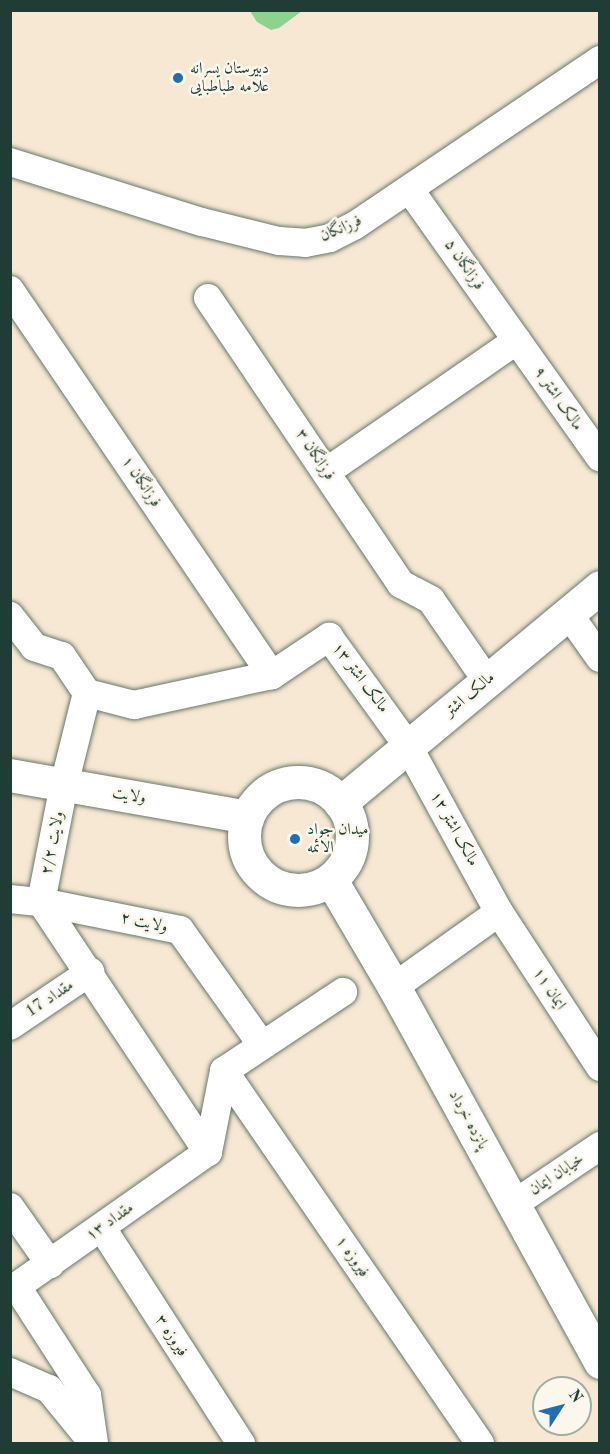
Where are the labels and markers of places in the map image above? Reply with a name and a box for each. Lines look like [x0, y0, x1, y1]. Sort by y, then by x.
place label: دبیرستان پسرانه علامه طباطبایی [190, 59, 269, 97]
marker: دبیرستان پسرانه علامه طباطبایی [171, 71, 185, 85]
place label: میدان جواد الائمه [307, 820, 368, 858]
marker: میدان جواد الائمه [288, 832, 302, 846]

